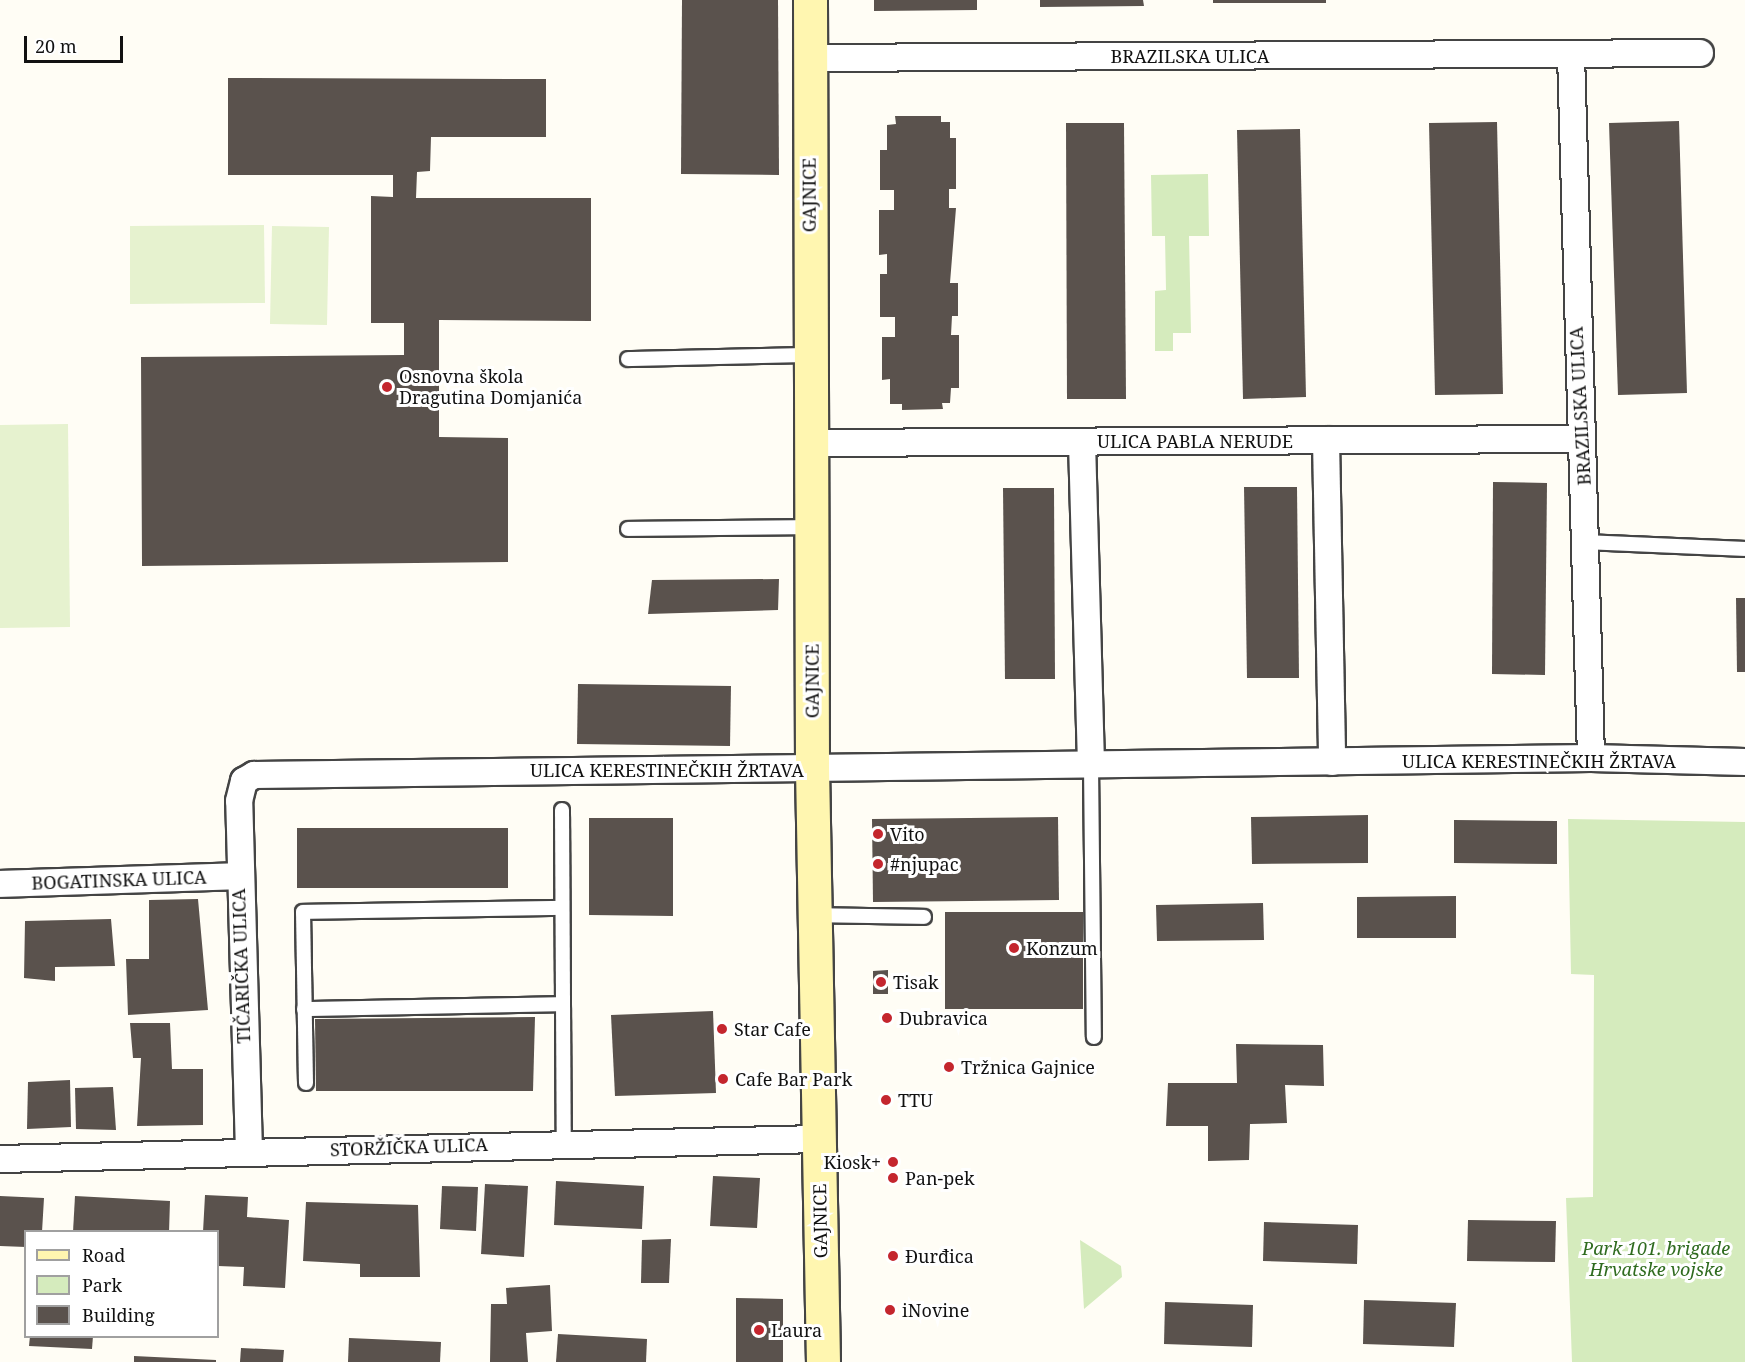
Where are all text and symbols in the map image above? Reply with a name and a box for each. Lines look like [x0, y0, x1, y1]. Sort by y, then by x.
scale bar [27, 24, 126, 62]
text: 20 m [35, 34, 77, 58]
street label: BRAZILSKA ULICA [1111, 45, 1269, 67]
street label: GAJNICE [798, 158, 820, 232]
street label: BRAZILSKA ULICA [1565, 326, 1595, 486]
place label: Osnovna škola Dragutina Domjanića [399, 366, 582, 409]
marker: Osnovna škola Dragutina Domjanića [380, 380, 394, 394]
street label: ULICA PABLA NERUDE [1097, 430, 1293, 452]
street label: GAJNICE [801, 644, 823, 718]
street label: ULICA KERESTINEČKIH ŽRTAVA [1402, 750, 1676, 772]
street label: ULICA KERESTINEČKIH ŽRTAVA [530, 759, 804, 781]
place label: Vito [890, 823, 925, 845]
marker: Vito [871, 827, 885, 841]
place label: #njupac [890, 853, 959, 875]
marker: #njupac [871, 857, 885, 871]
street label: BOGATINSKA ULICA [31, 866, 207, 894]
street label: TIČARIČKA ULICA [227, 888, 255, 1044]
place label: Konzum [1026, 937, 1098, 959]
marker: Konzum [1007, 941, 1021, 955]
place label: Tisak [893, 971, 939, 993]
marker: Tisak [874, 975, 888, 989]
place label: Dubravica [899, 1007, 988, 1029]
marker: Dubravica [880, 1011, 894, 1025]
place label: Star Cafe [734, 1018, 811, 1040]
marker: Star Cafe [715, 1022, 729, 1036]
place label: Tržnica Gajnice [961, 1056, 1095, 1078]
marker: Tržnica Gajnice [942, 1060, 956, 1074]
place label: Cafe Bar Park [735, 1068, 852, 1090]
marker: Cafe Bar Park [716, 1072, 730, 1086]
place label: TTU [898, 1089, 933, 1111]
marker: TTU [879, 1093, 893, 1107]
street label: STORŽIČKA ULICA [330, 1133, 488, 1161]
place label: Kiosk+ [824, 1151, 881, 1173]
marker: Kiosk+ [886, 1155, 900, 1169]
place label: Pan-pek [905, 1167, 974, 1189]
marker: Pan-pek [886, 1171, 900, 1185]
street label: GAJNICE [809, 1184, 831, 1258]
legend [24, 1230, 219, 1338]
park label: Park 101. brigade Hrvatske vojske [1582, 1238, 1730, 1280]
text: Road [82, 1243, 125, 1267]
place label: Đurđica [905, 1245, 974, 1267]
marker: Đurđica [886, 1249, 900, 1263]
text: Park [82, 1273, 122, 1297]
place label: iNovine [902, 1299, 969, 1321]
text: Building [82, 1303, 155, 1327]
marker: iNovine [883, 1303, 897, 1317]
place label: Laura [771, 1319, 822, 1341]
marker: Laura [752, 1323, 766, 1337]

